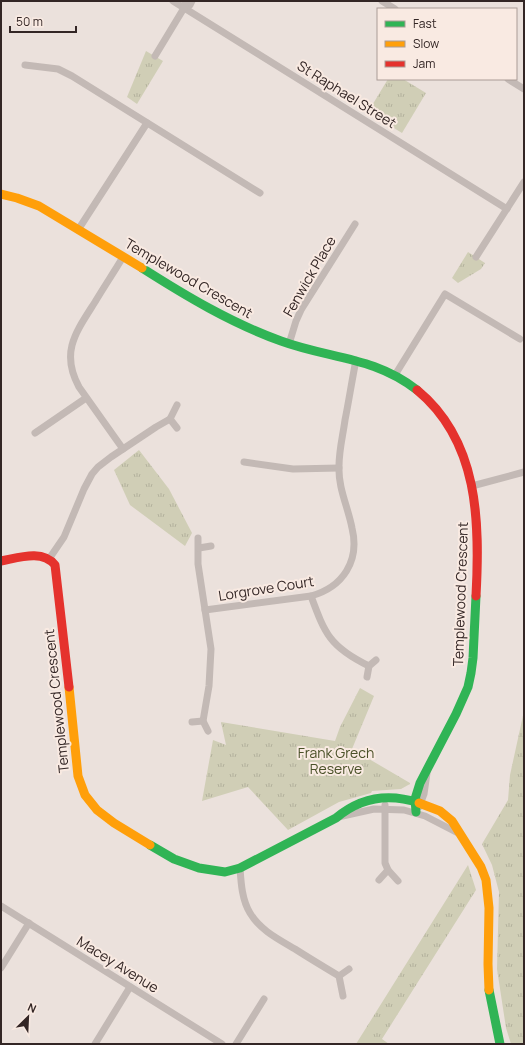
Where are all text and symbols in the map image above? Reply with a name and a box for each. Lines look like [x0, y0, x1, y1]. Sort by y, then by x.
scale bar [10, 8, 76, 34]
legend [377, 8, 517, 80]
text: 50 m [16, 13, 43, 30]
text: Fast [413, 15, 437, 32]
text: Slow [413, 35, 439, 52]
text: Jam [413, 55, 435, 72]
street label: St Raphael Street [294, 56, 400, 132]
street label: Fenwick Place [278, 232, 340, 320]
street label: Templewood Crescent [122, 234, 257, 323]
street label: Templewood Crescent [448, 521, 472, 667]
street label: Lorgrove Court [217, 571, 316, 605]
street label: Templewood Crescent [39, 628, 73, 774]
park label: Frank Grech Reserve [298, 743, 374, 778]
street label: Macey Avenue [73, 931, 163, 997]
north arrow [8, 997, 48, 1037]
text: N [26, 999, 39, 1016]

